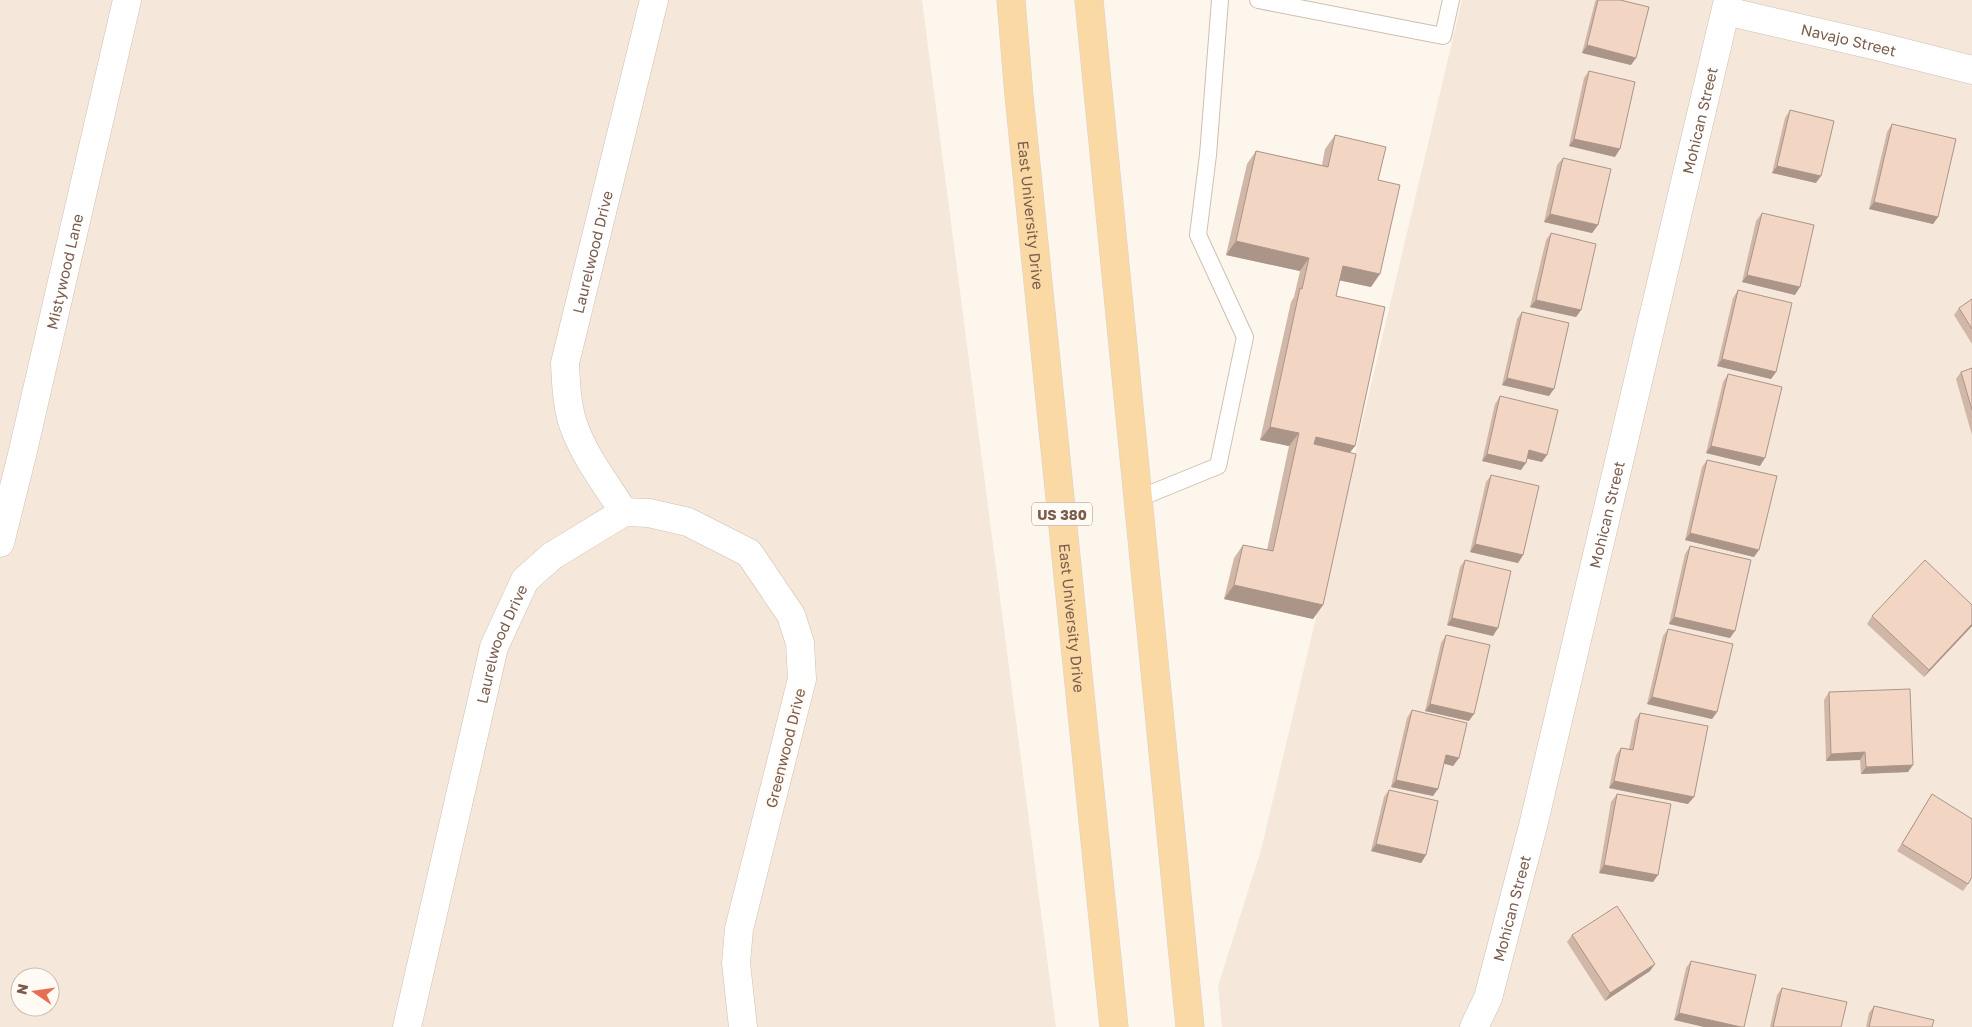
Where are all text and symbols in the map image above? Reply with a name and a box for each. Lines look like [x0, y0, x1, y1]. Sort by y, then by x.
street label: Navajo Street [1799, 20, 1898, 60]
street label: Mohican Street [1678, 65, 1721, 176]
street label: East University Drive [1015, 140, 1048, 291]
street label: Laurelwood Drive [569, 189, 616, 315]
street label: Mistywood Lane [42, 212, 86, 331]
street label: Mohican Street [1585, 459, 1628, 570]
road number: US 380 [1032, 502, 1092, 526]
street label: East University Drive [1056, 543, 1089, 694]
street label: Laurelwood Drive [472, 581, 531, 705]
street label: Greenwood Drive [761, 686, 809, 810]
street label: Mohican Street [1489, 853, 1534, 963]
north arrow [10, 967, 60, 1017]
text: N [12, 982, 31, 996]

